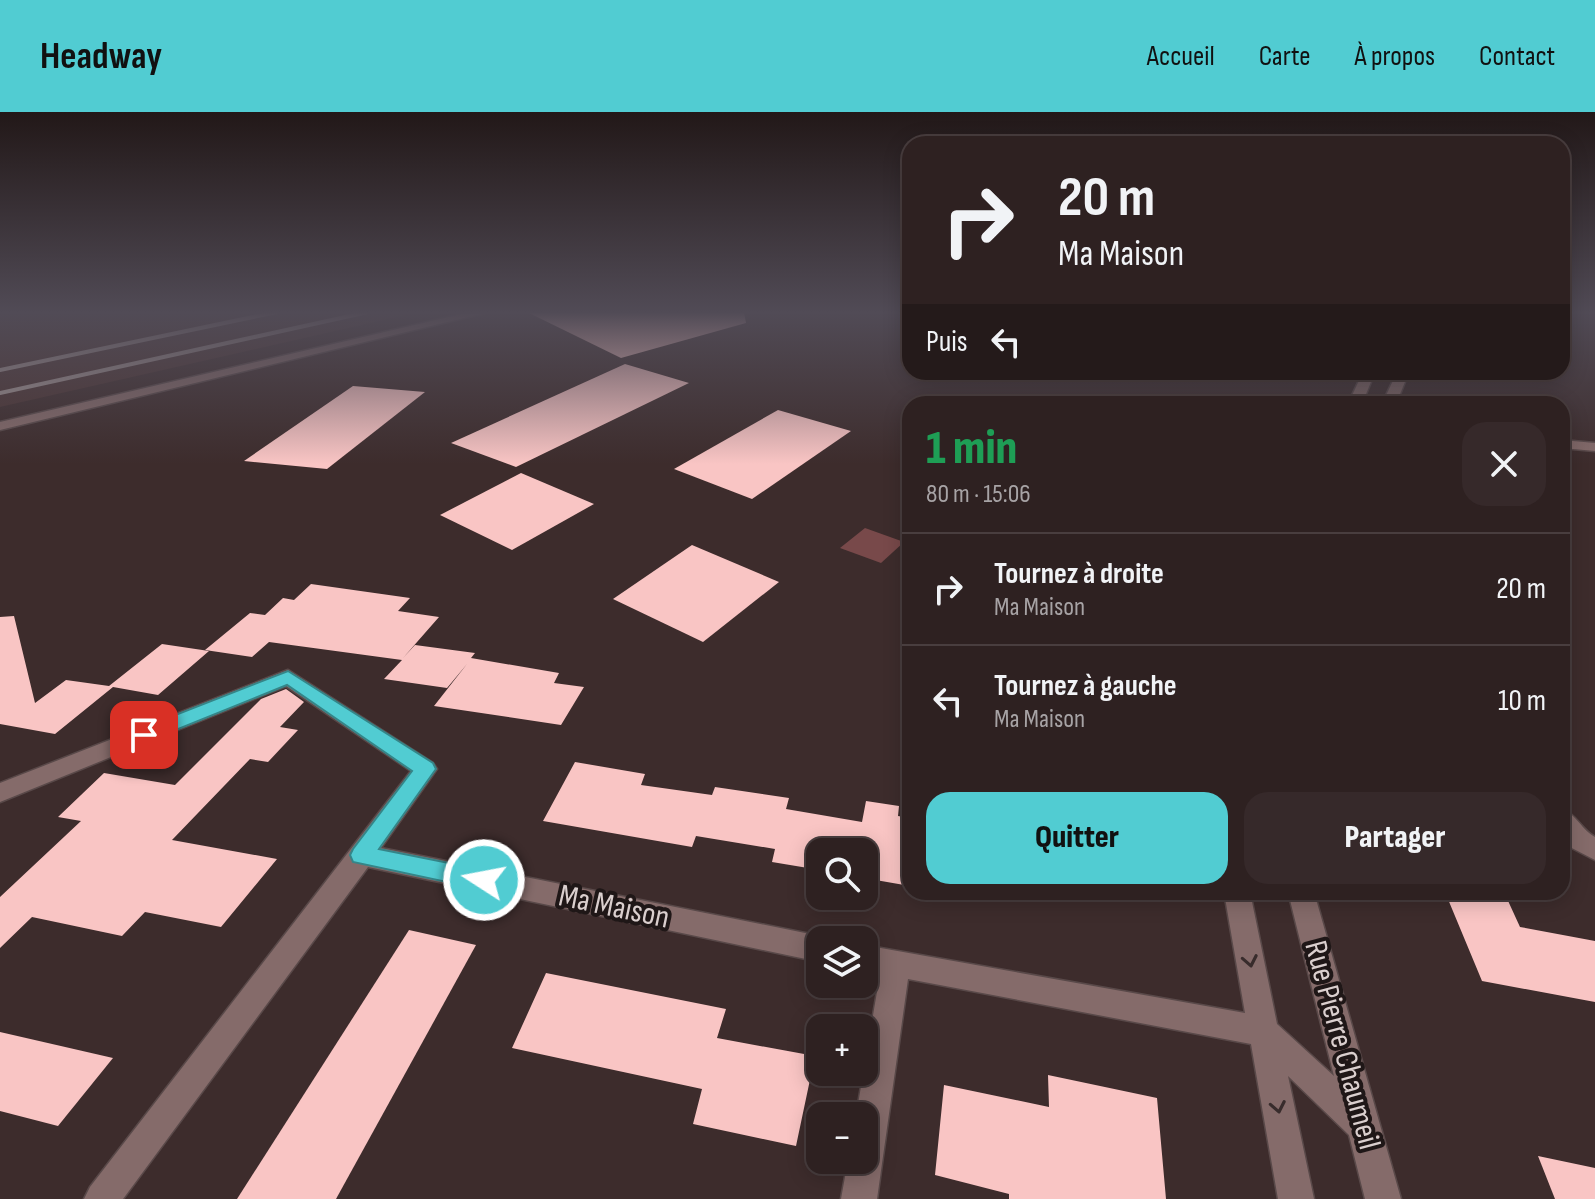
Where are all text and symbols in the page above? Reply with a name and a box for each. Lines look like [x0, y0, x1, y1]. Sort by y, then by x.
text: Headway [40, 34, 162, 79]
text: Accueil [1147, 40, 1215, 73]
text: Carte [1259, 40, 1311, 73]
text: À propos [1355, 40, 1435, 73]
text: Contact [1479, 40, 1555, 73]
text: 20 m [1058, 165, 1155, 232]
icon: right [926, 168, 1030, 272]
text: Ma Maison [1058, 233, 1184, 276]
icon: left [984, 320, 1028, 364]
text: Puis [926, 324, 968, 360]
text: 1 min [926, 420, 1017, 477]
button: close [1462, 422, 1546, 506]
text: 80 m · 15:06 [926, 479, 1031, 510]
text: Tournez à droite [994, 556, 1164, 592]
icon: right [926, 567, 970, 611]
text: 20 m [1496, 571, 1546, 607]
text: Ma Maison [994, 592, 1085, 623]
text: Tournez à gauche [994, 668, 1177, 704]
icon: left [926, 679, 970, 723]
text: 10 m [1498, 683, 1546, 719]
pin [110, 701, 178, 769]
text: Ma Maison [994, 704, 1085, 735]
icon: arrive [122, 713, 166, 757]
button: Quitter [926, 792, 1228, 884]
button: Partager [1244, 792, 1546, 884]
position arrow [442, 838, 526, 922]
map controls [806, 838, 878, 1174]
button: search [806, 838, 878, 910]
street label: Ma Maison [555, 876, 673, 938]
button: layers [806, 926, 878, 998]
street label: Rue Pierre Chaumeil [1295, 936, 1389, 1154]
one-way arrow [1241, 954, 1258, 968]
button: + [806, 1014, 878, 1086]
one-way arrow [1269, 1100, 1286, 1114]
button: − [806, 1102, 878, 1174]

